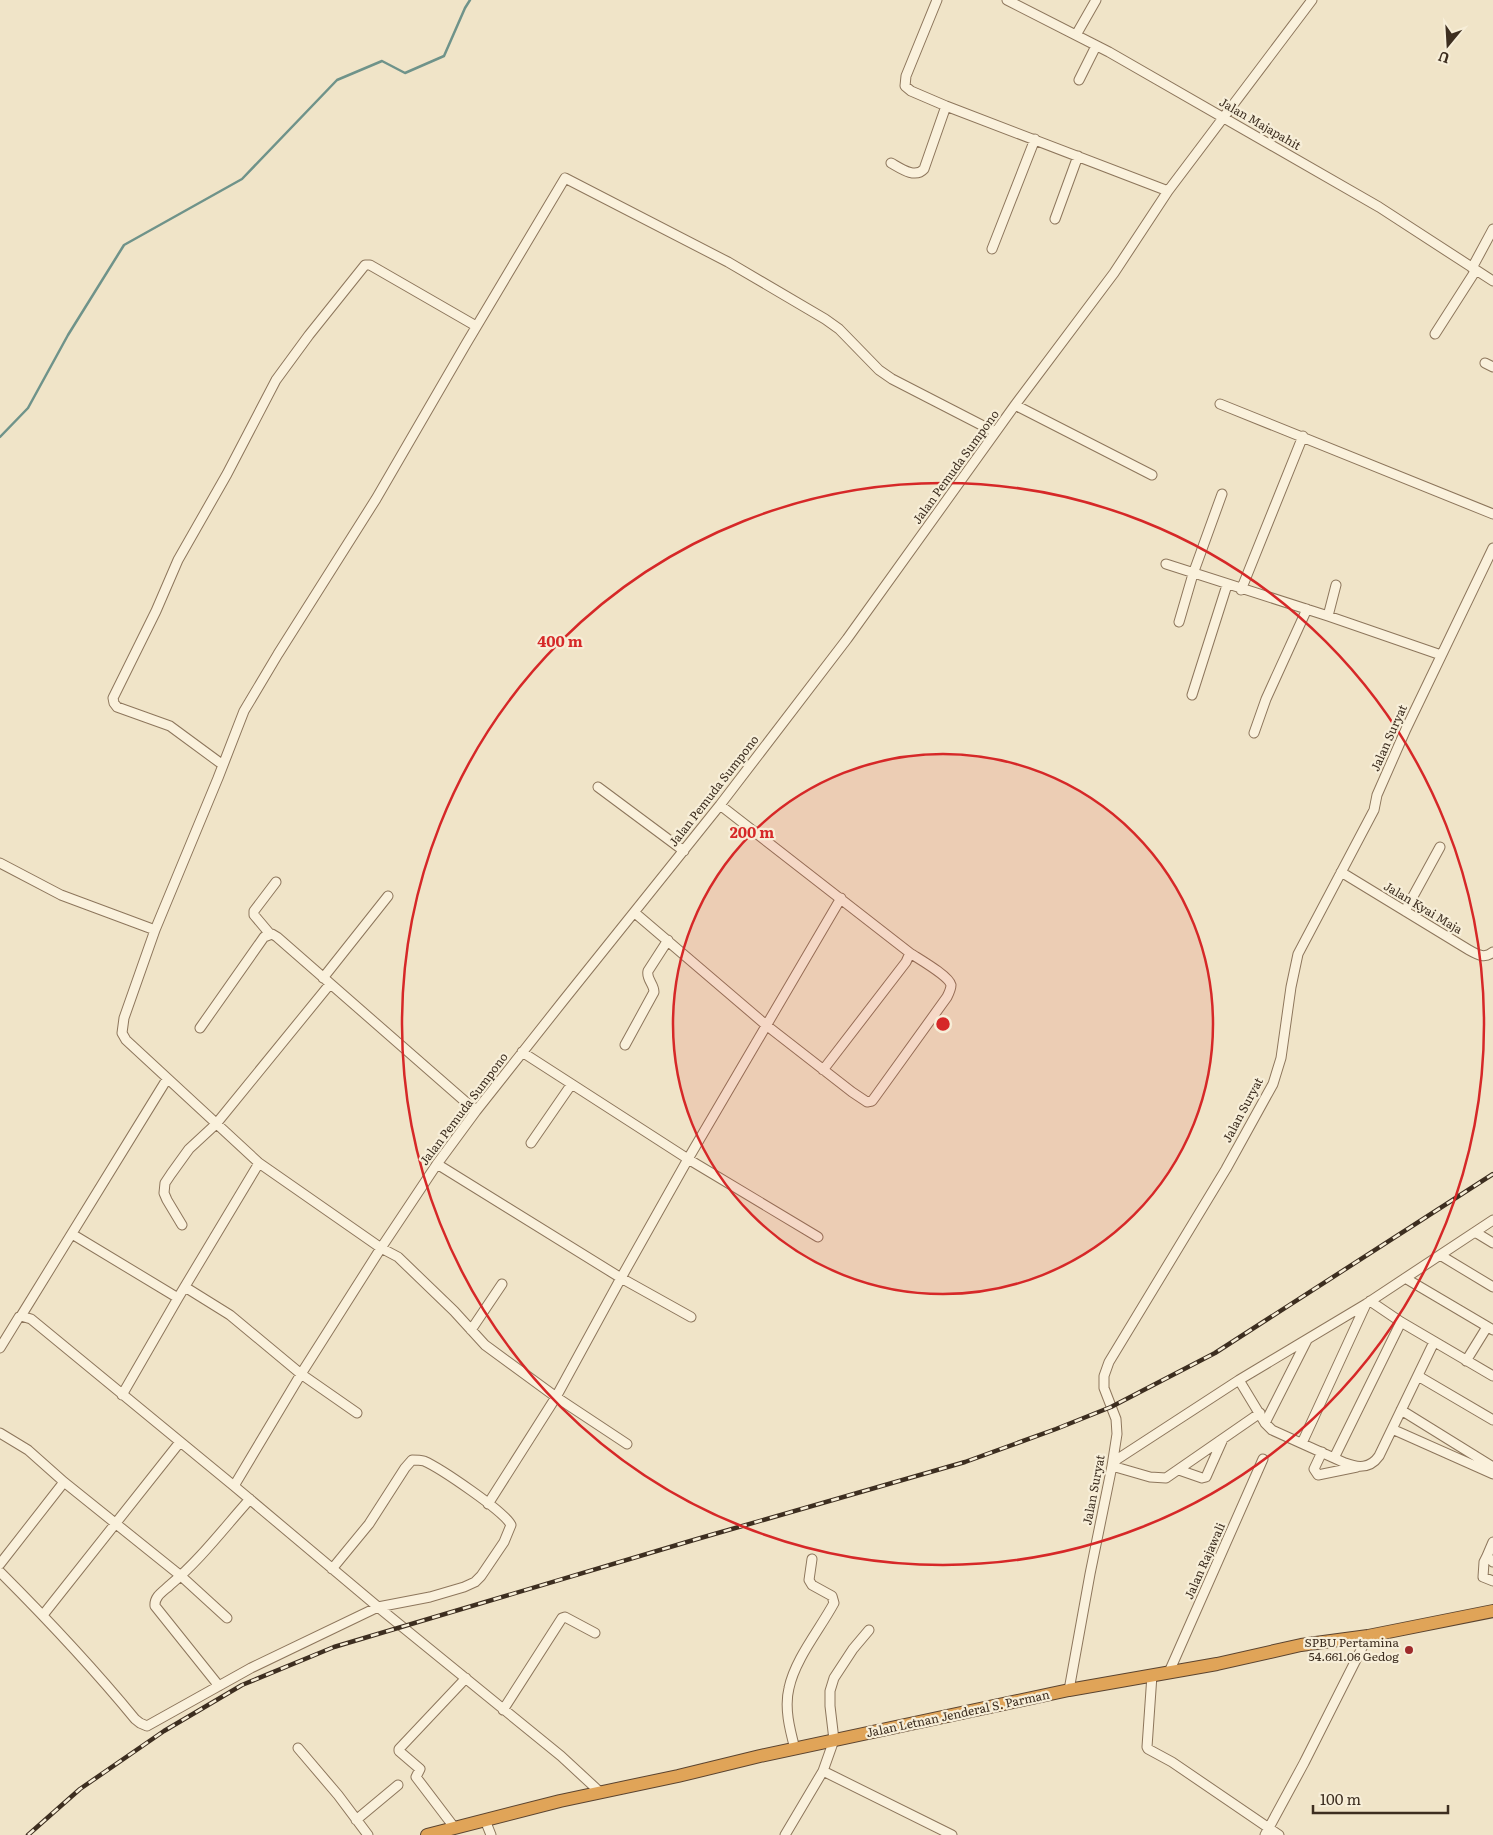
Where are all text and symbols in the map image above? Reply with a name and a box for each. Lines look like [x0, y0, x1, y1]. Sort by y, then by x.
north arrow [1423, 20, 1473, 70]
text: U [1435, 47, 1452, 70]
street label: Jalan Majapahit [1216, 92, 1305, 154]
street label: Jalan Pemuda Sumpono [908, 406, 1003, 527]
text: 400 m [537, 629, 583, 652]
street label: Jalan Suryat [1365, 701, 1411, 774]
street label: Jalan Pemuda Sumpono [664, 731, 763, 850]
text: 200 m [730, 820, 774, 843]
street label: Jalan Kyai Maja [1381, 877, 1467, 938]
centre of rings [934, 1015, 952, 1033]
street label: Jalan Pemuda Sumpono [415, 1048, 512, 1169]
street label: Jalan Suryat [1217, 1074, 1267, 1145]
street label: Jalan Suryat [1077, 1453, 1109, 1527]
street label: Jalan Rajawali [1179, 1519, 1229, 1602]
place label: SPBU Pertamina 54.661.06 Gedog [1305, 1633, 1400, 1665]
marker: SPBU Pertamina 54.661.06 Gedog [1403, 1644, 1415, 1656]
street label: Jalan Letnan Jenderal S. Parman [864, 1685, 1051, 1741]
scale bar [1313, 1782, 1448, 1814]
text: 100 m [1320, 1787, 1361, 1810]

